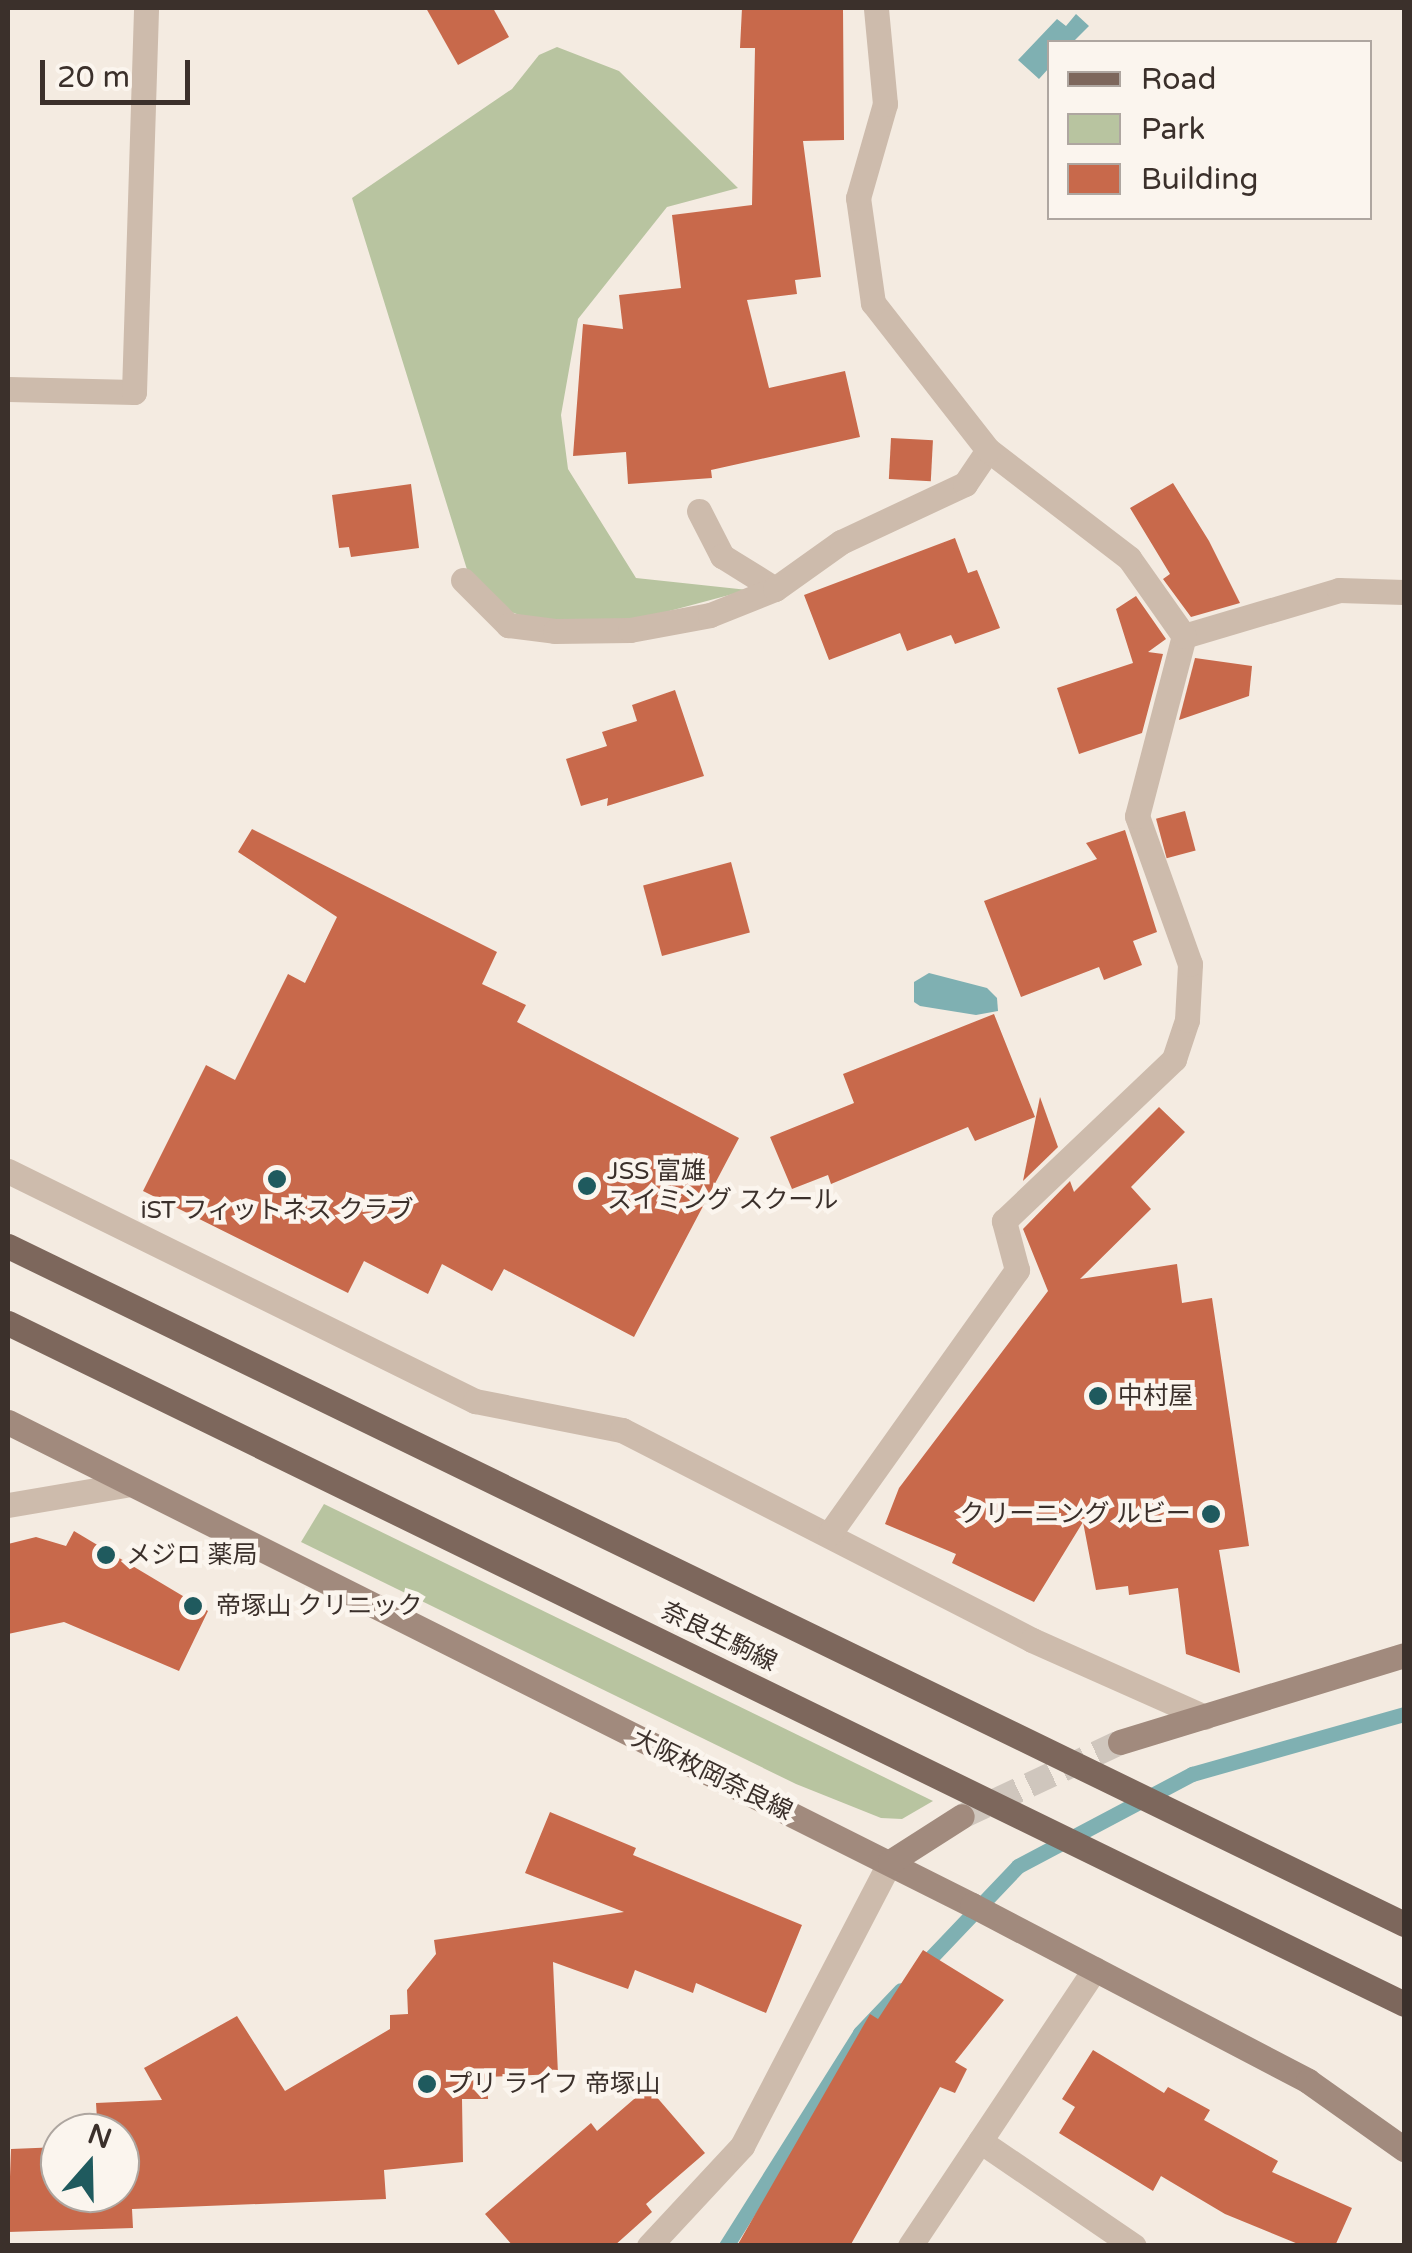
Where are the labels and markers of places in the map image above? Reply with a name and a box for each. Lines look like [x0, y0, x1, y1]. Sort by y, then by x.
place label: JSS 富雄 スイミング スクール [607, 1157, 838, 1216]
marker: iST フィットネス クラブ [266, 1168, 288, 1190]
marker: JSS 富雄 スイミング スクール [576, 1175, 598, 1197]
place label: iST フィットネス クラブ [140, 1195, 414, 1225]
place label: 中村屋 [1118, 1381, 1193, 1411]
marker: 中村屋 [1087, 1385, 1109, 1407]
place label: クリーニング ルビー [960, 1499, 1191, 1529]
marker: クリーニング ルビー [1200, 1503, 1222, 1525]
place label: メジロ 薬局 [126, 1540, 257, 1570]
marker: メジロ 薬局 [95, 1544, 117, 1566]
place label: 帝塚山 クリニック [216, 1591, 422, 1621]
marker: 帝塚山 クリニック [180, 1593, 206, 1619]
place label: プリ ライフ 帝塚山 [447, 2069, 660, 2099]
marker: プリ ライフ 帝塚山 [416, 2073, 438, 2095]

